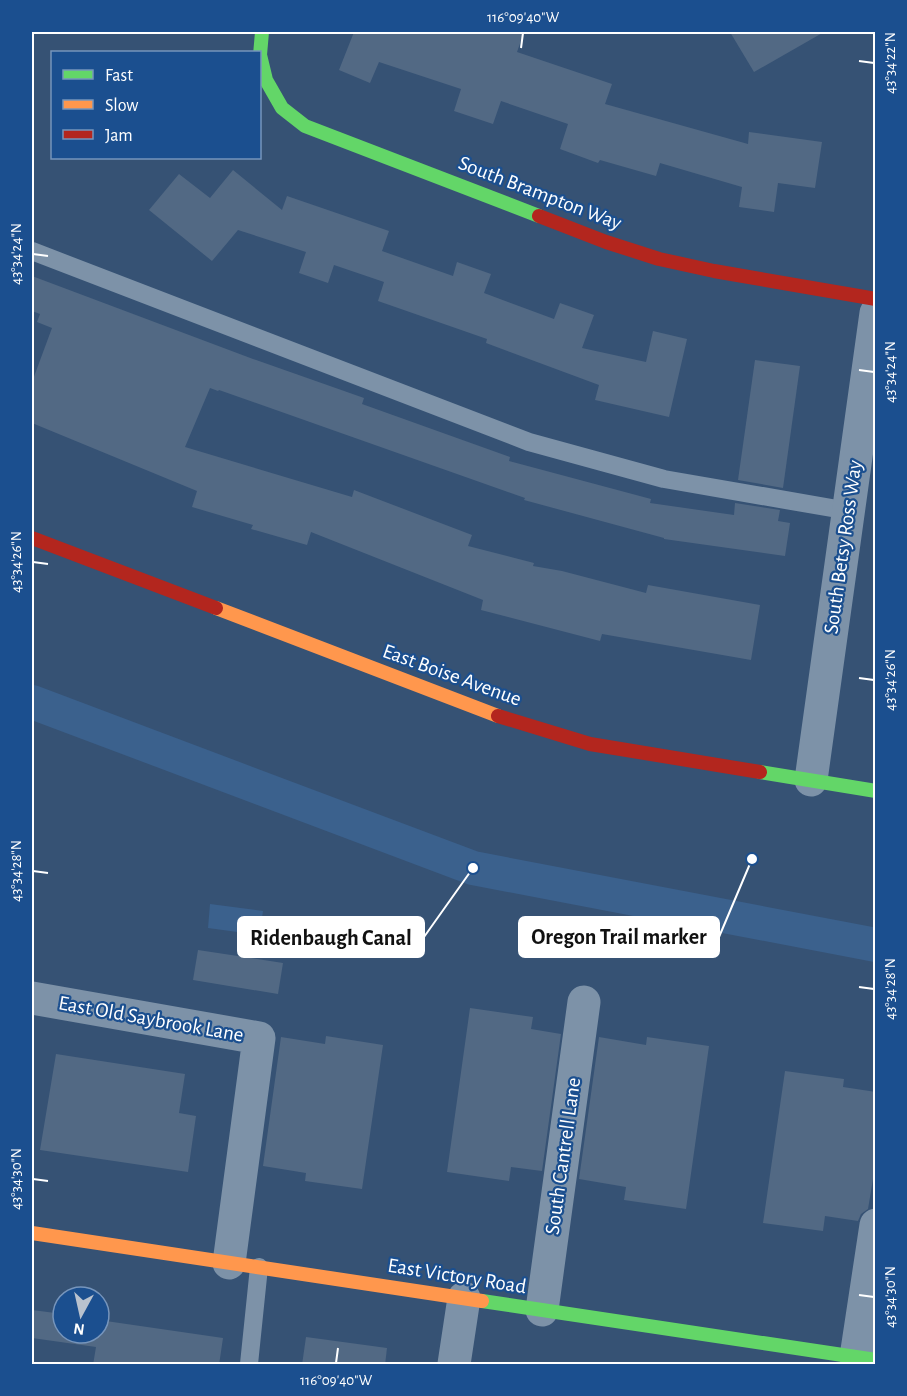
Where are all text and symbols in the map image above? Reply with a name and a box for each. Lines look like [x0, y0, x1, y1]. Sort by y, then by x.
text: 116°09'40"W [487, 10, 560, 25]
text: 43°34'22"N [883, 32, 898, 94]
legend [51, 51, 261, 159]
text: Fast [105, 67, 133, 85]
text: Slow [105, 97, 138, 115]
text: Jam [105, 127, 133, 145]
street label: South Brampton Way [455, 152, 625, 234]
text: 43°34'24"N [9, 223, 24, 285]
text: 43°34'24"N [883, 341, 898, 403]
street label: South Betsy Ross Way [820, 459, 866, 635]
text: 43°34'26"N [9, 531, 24, 593]
street label: East Boise Avenue [380, 640, 524, 710]
text: 43°34'26"N [883, 649, 898, 711]
text: 43°34'28"N [9, 840, 24, 902]
callout: Ridenbaugh Canal [238, 917, 424, 957]
callout: Oregon Trail marker [519, 917, 719, 957]
text: Oregon Trail marker [531, 926, 707, 948]
text: Ridenbaugh Canal [250, 927, 412, 949]
text: 43°34'28"N [883, 958, 898, 1020]
street label: East Old Saybrook Lane [57, 992, 245, 1046]
street label: South Cantrell Lane [542, 1076, 584, 1236]
text: 43°34'30"N [9, 1148, 24, 1210]
street label: East Victory Road [386, 1255, 528, 1297]
text: 43°34'30"N [883, 1266, 898, 1328]
north arrow [51, 1285, 111, 1345]
text: N [72, 1320, 86, 1338]
text: 116°09'40"W [300, 1373, 373, 1388]

